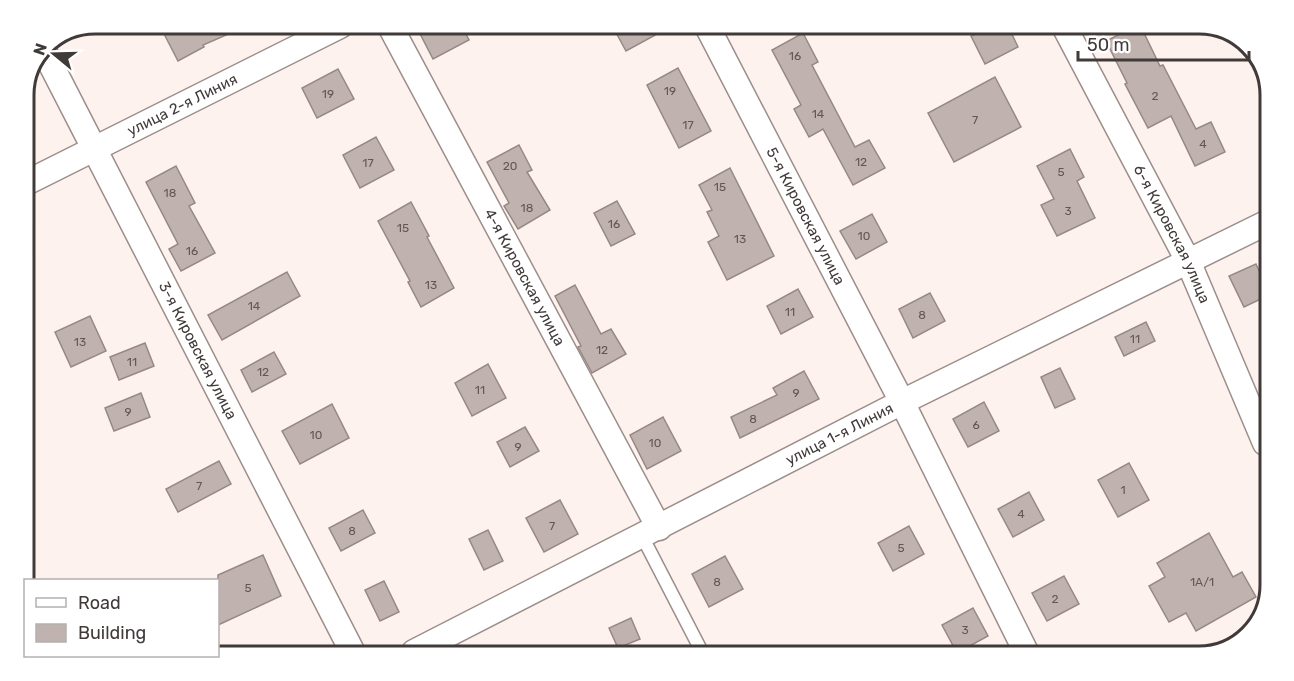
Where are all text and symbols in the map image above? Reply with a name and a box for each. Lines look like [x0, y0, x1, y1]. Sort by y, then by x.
north arrow [24, 24, 84, 84]
scale bar [1078, 24, 1249, 62]
text: 50 m [1087, 34, 1130, 56]
text: N [29, 41, 51, 58]
house number: 16 [789, 49, 801, 63]
street label: улица 2-я Линия [124, 70, 240, 140]
house number: 19 [664, 84, 676, 98]
house number: 19 [322, 87, 334, 101]
house number: 2 [1151, 89, 1159, 103]
house number: 14 [812, 107, 825, 121]
house number: 7 [972, 113, 978, 127]
house number: 17 [682, 118, 694, 132]
house number: 4 [1199, 137, 1207, 151]
street label: 5-я Кировская улица [763, 144, 849, 288]
house number: 12 [855, 155, 867, 169]
house number: 17 [362, 156, 374, 170]
house number: 20 [503, 159, 517, 173]
street label: 6-я Кировская улица [1130, 162, 1214, 306]
house number: 5 [1057, 165, 1065, 179]
house number: 15 [714, 180, 726, 194]
house number: 18 [164, 186, 176, 200]
house number: 18 [521, 201, 533, 215]
house number: 3 [1064, 204, 1072, 218]
street label: 4-я Кировская улица [481, 206, 569, 349]
house number: 16 [608, 217, 620, 231]
house number: 15 [397, 221, 409, 235]
house number: 10 [858, 229, 870, 243]
house number: 13 [734, 232, 746, 246]
house number: 16 [186, 244, 198, 258]
house number: 13 [425, 278, 437, 292]
street label: 3-я Кировская улица [155, 279, 241, 423]
house number: 14 [248, 299, 261, 313]
house number: 11 [785, 305, 795, 319]
house number: 8 [918, 308, 926, 322]
house number: 11 [1130, 332, 1140, 346]
house number: 13 [74, 335, 86, 349]
house number: 12 [596, 343, 608, 357]
house number: 11 [127, 355, 137, 369]
house number: 12 [257, 365, 269, 379]
house number: 11 [475, 383, 485, 397]
house number: 9 [792, 386, 800, 400]
street label: улица 1-я Линия [783, 399, 896, 469]
house number: 9 [124, 405, 132, 419]
house number: 8 [749, 412, 757, 426]
house number: 6 [972, 418, 980, 432]
house number: 10 [310, 428, 322, 442]
house number: 10 [649, 436, 661, 450]
house number: 9 [514, 440, 522, 454]
house number: 7 [196, 479, 202, 493]
house number: 1 [1120, 483, 1126, 497]
house number: 4 [1017, 507, 1025, 521]
house number: 7 [549, 519, 555, 533]
house number: 8 [348, 524, 356, 538]
house number: 5 [897, 541, 905, 555]
house number: 8 [713, 575, 721, 589]
house number: 1А/1 [1190, 575, 1214, 589]
legend [24, 579, 219, 657]
house number: 5 [244, 581, 252, 595]
text: Road [78, 592, 121, 614]
house number: 2 [1051, 592, 1059, 606]
text: Building [78, 622, 146, 644]
house number: 3 [961, 623, 969, 637]

